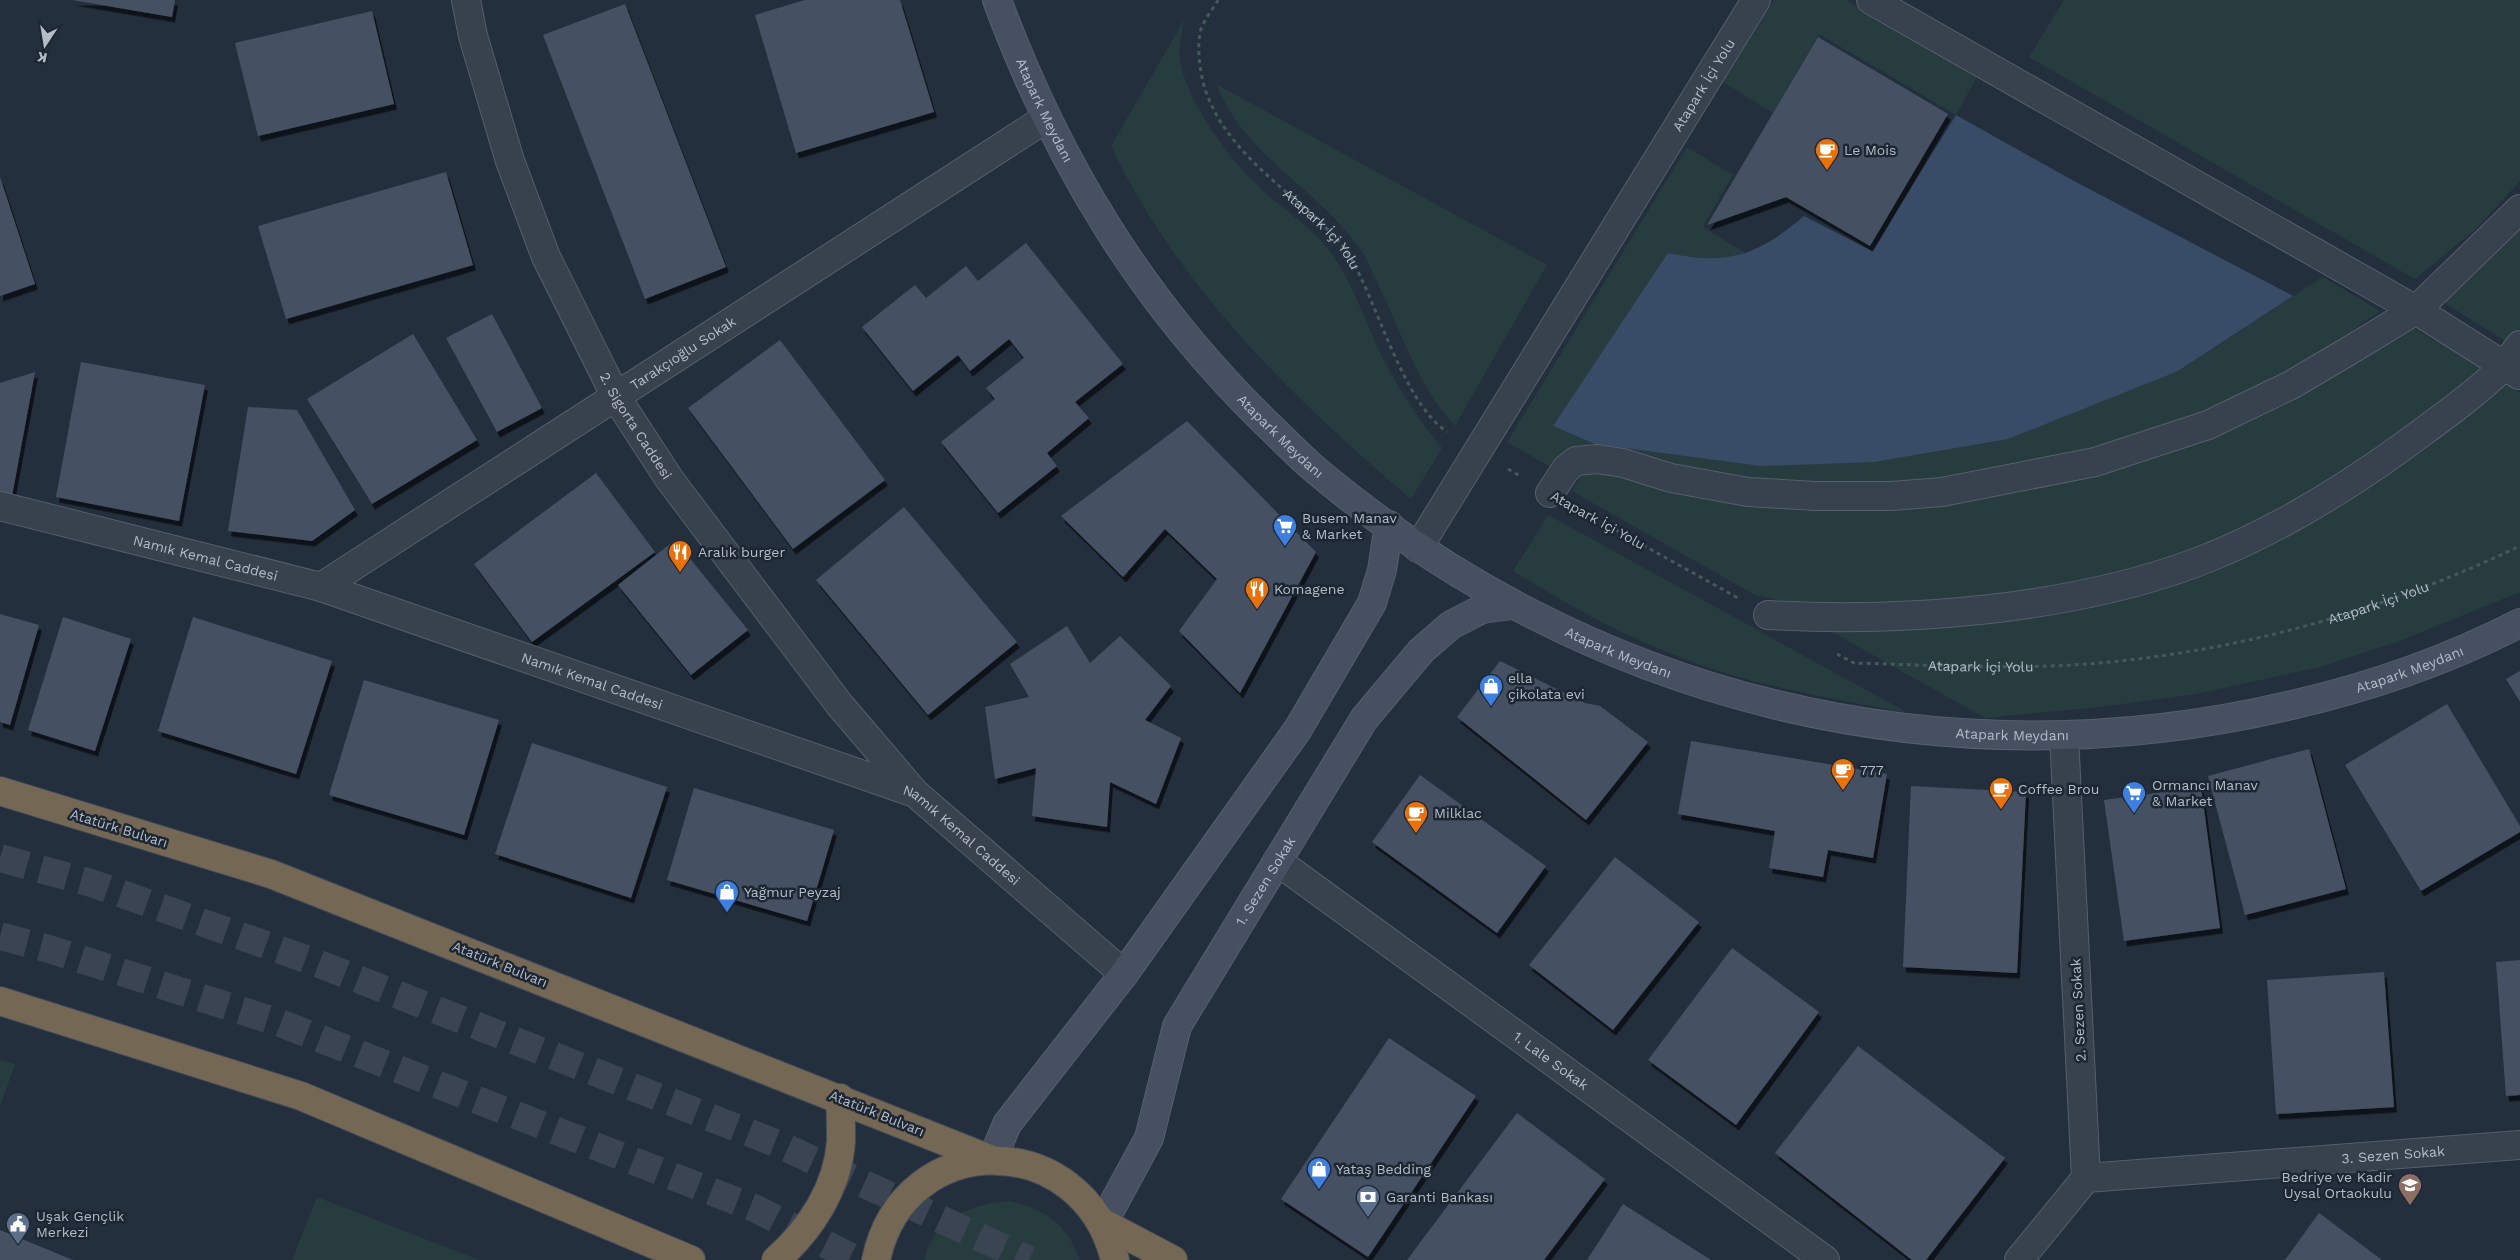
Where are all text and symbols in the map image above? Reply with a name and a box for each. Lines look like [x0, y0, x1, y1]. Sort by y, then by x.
north arrow [20, 20, 70, 70]
street label: Atapark İçi Yolu [1669, 36, 1738, 134]
text: K [36, 49, 49, 67]
street label: Atapark Meydanı [1013, 56, 1076, 165]
cafe icon: Le Mois [1814, 137, 1840, 171]
place label: Le Mois [1844, 142, 1896, 158]
street label: Atapark İçi Yolu [1280, 185, 1364, 272]
street label: Tarakçıoğlu Sokak [627, 313, 739, 393]
street label: 2. Sigorta Caddesi [597, 370, 675, 482]
street label: Atapark Meydanı [1234, 391, 1327, 481]
street label: Atapark İçi Yolu [1548, 487, 1648, 553]
place label: Busem Manav & Market [1302, 510, 1397, 542]
supermarket icon: Busem Manav & Market [1272, 513, 1298, 547]
street label: Namık Kemal Caddesi [132, 532, 280, 584]
restaurant icon: Aralık burger [667, 539, 693, 573]
place label: Aralık burger [698, 544, 785, 560]
restaurant icon: Komagene [1244, 576, 1270, 610]
street label: Atapark İçi Yolu [2326, 578, 2431, 627]
place label: Komagene [1274, 581, 1345, 597]
street label: Atapark Meydanı [1563, 623, 1674, 681]
street label: Atapark Meydanı [2354, 643, 2466, 696]
street label: Namık Kemal Caddesi [519, 649, 665, 713]
street label: Atapark İçi Yolu [1928, 657, 2034, 675]
place label: ella çikolata evi [1508, 670, 1585, 702]
shop icon: ella çikolata evi [1478, 673, 1504, 707]
street label: Atapark Meydanı [1955, 725, 2069, 743]
cafe icon: 777 [1830, 757, 1856, 791]
place label: 777 [1860, 762, 1884, 778]
cafe icon: Coffee Brou [1988, 776, 2014, 810]
place label: Ormancı Manav & Market [2152, 777, 2259, 809]
supermarket icon: Ormancı Manav & Market [2121, 780, 2147, 814]
place label: Coffee Brou [2018, 781, 2099, 797]
street label: Namık Kemal Caddesi [901, 782, 1023, 888]
cafe icon: Milklac [1403, 800, 1429, 834]
place label: Milklac [1434, 805, 1482, 821]
street label: Atatürk Bulvarı [68, 806, 170, 850]
street label: 1. Sezen Sokak [1232, 834, 1299, 928]
shop icon: Yağmur Peyzaj [714, 879, 740, 913]
place label: Yağmur Peyzaj [744, 884, 841, 900]
street label: Atatürk Bulvarı [450, 938, 550, 990]
street label: 2. Sezen Sokak [2067, 958, 2089, 1062]
street label: 1. Lale Sokak [1511, 1028, 1592, 1093]
street label: Atatürk Bulvarı [827, 1087, 927, 1139]
street label: 3. Sezen Sokak [2341, 1143, 2445, 1167]
shop icon: Yataş Bedding [1306, 1156, 1332, 1190]
place label: Yataş Bedding [1336, 1161, 1432, 1177]
place label: Bedriye ve Kadir Uysal Ortaokulu [2282, 1169, 2392, 1201]
school or university icon: Bedriye ve Kadir Uysal Ortaokulu [2397, 1172, 2423, 1206]
bank icon: Garanti Bankası [1355, 1184, 1381, 1218]
place label: Garanti Bankası [1386, 1189, 1493, 1205]
place label: Uşak Gençlik Merkezi [36, 1208, 124, 1240]
public building icon: Uşak Gençlik Merkezi [5, 1211, 31, 1245]

